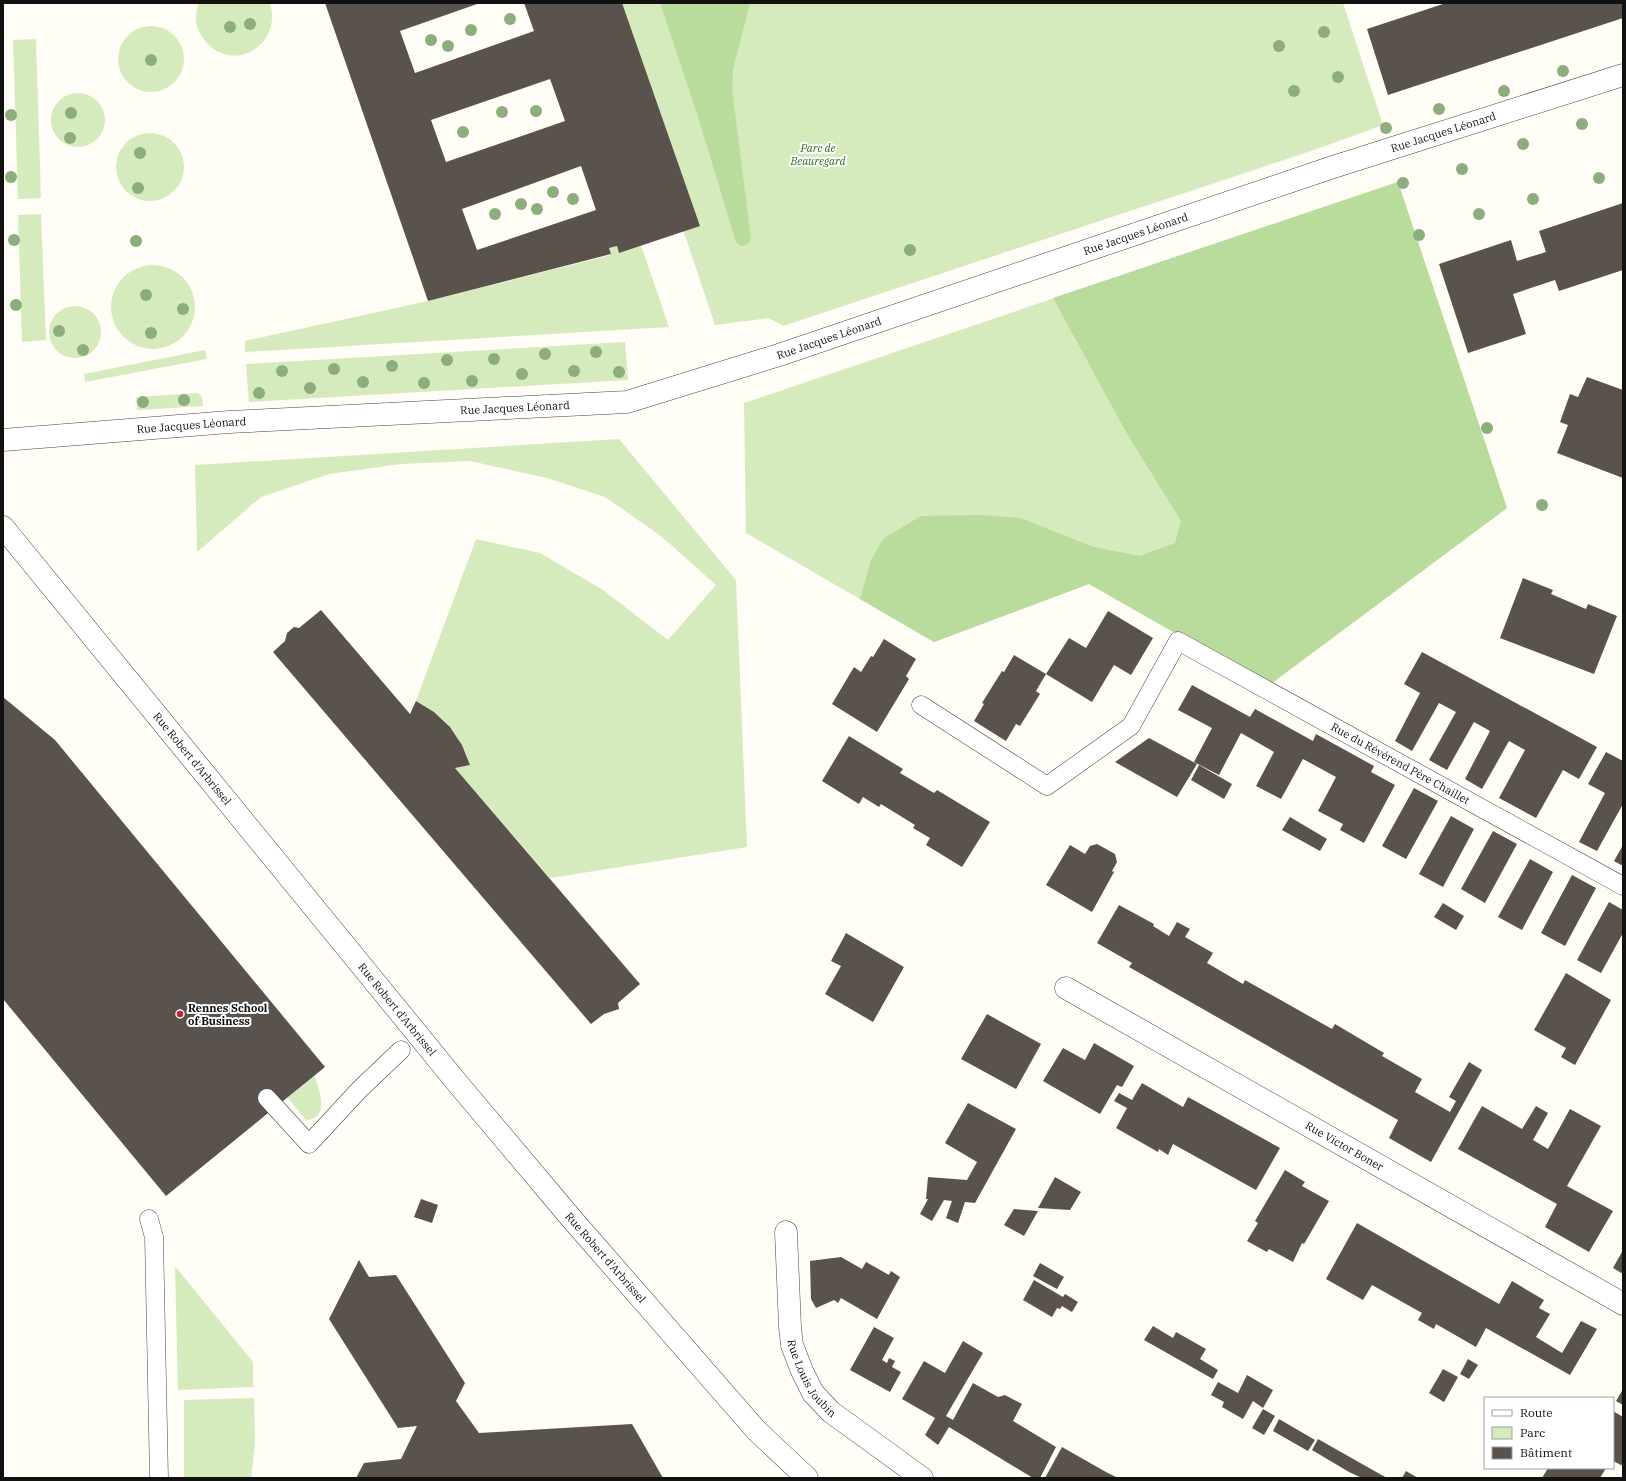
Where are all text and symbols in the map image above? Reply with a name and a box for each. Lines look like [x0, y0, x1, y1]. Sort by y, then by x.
street label: Rue Jacques Léonard [1389, 109, 1498, 155]
park label: Parc de Beauregard [789, 141, 847, 168]
street label: Rue Jacques Léonard [1081, 210, 1190, 258]
street label: Rue Jacques Léonard [775, 314, 883, 362]
street label: Rue Jacques Léonard [460, 398, 570, 417]
street label: Rue Jacques Léonard [136, 414, 247, 436]
street label: Rue Robert d'Arbrissel [150, 709, 234, 808]
street label: Rue du Révérend Père Chaillet [1328, 720, 1472, 807]
street label: Rue Robert d'Arbrissel [355, 960, 439, 1059]
place label: Rennes School of Business [188, 1001, 268, 1028]
marker: Rennes School of Business [175, 1009, 185, 1019]
street label: Rue Victor Boner [1303, 1118, 1386, 1174]
street label: Rue Robert d'Arbrissel [562, 1209, 649, 1306]
street label: Rue Louis Joubin [784, 1339, 839, 1420]
legend [1484, 1397, 1614, 1469]
text: Route [1520, 1405, 1553, 1420]
text: Parc [1520, 1425, 1545, 1440]
text: Bâtiment [1520, 1445, 1572, 1460]

